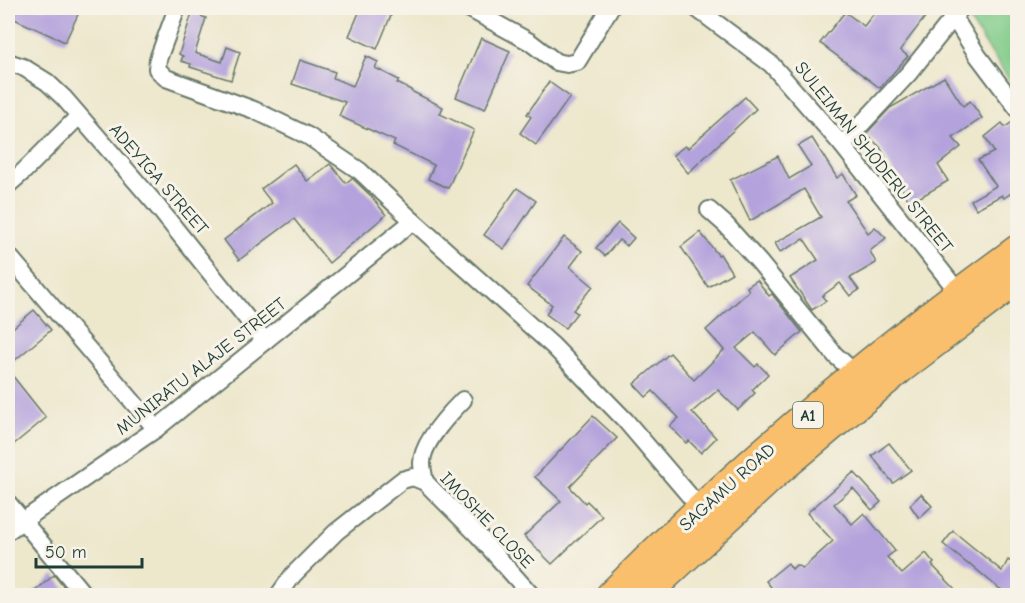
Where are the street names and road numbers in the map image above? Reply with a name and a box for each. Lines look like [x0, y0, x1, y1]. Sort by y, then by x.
street label: SULEIMAN SHODERU STREET [790, 58, 958, 258]
street label: ADEYIGA STREET [105, 119, 213, 240]
street label: MUNIRATU ALAJE STREET [112, 293, 291, 439]
road number: A1 [793, 402, 823, 428]
street label: SAGAMU ROAD [675, 439, 779, 536]
street label: IMOSHE CLOSE [436, 468, 538, 573]

